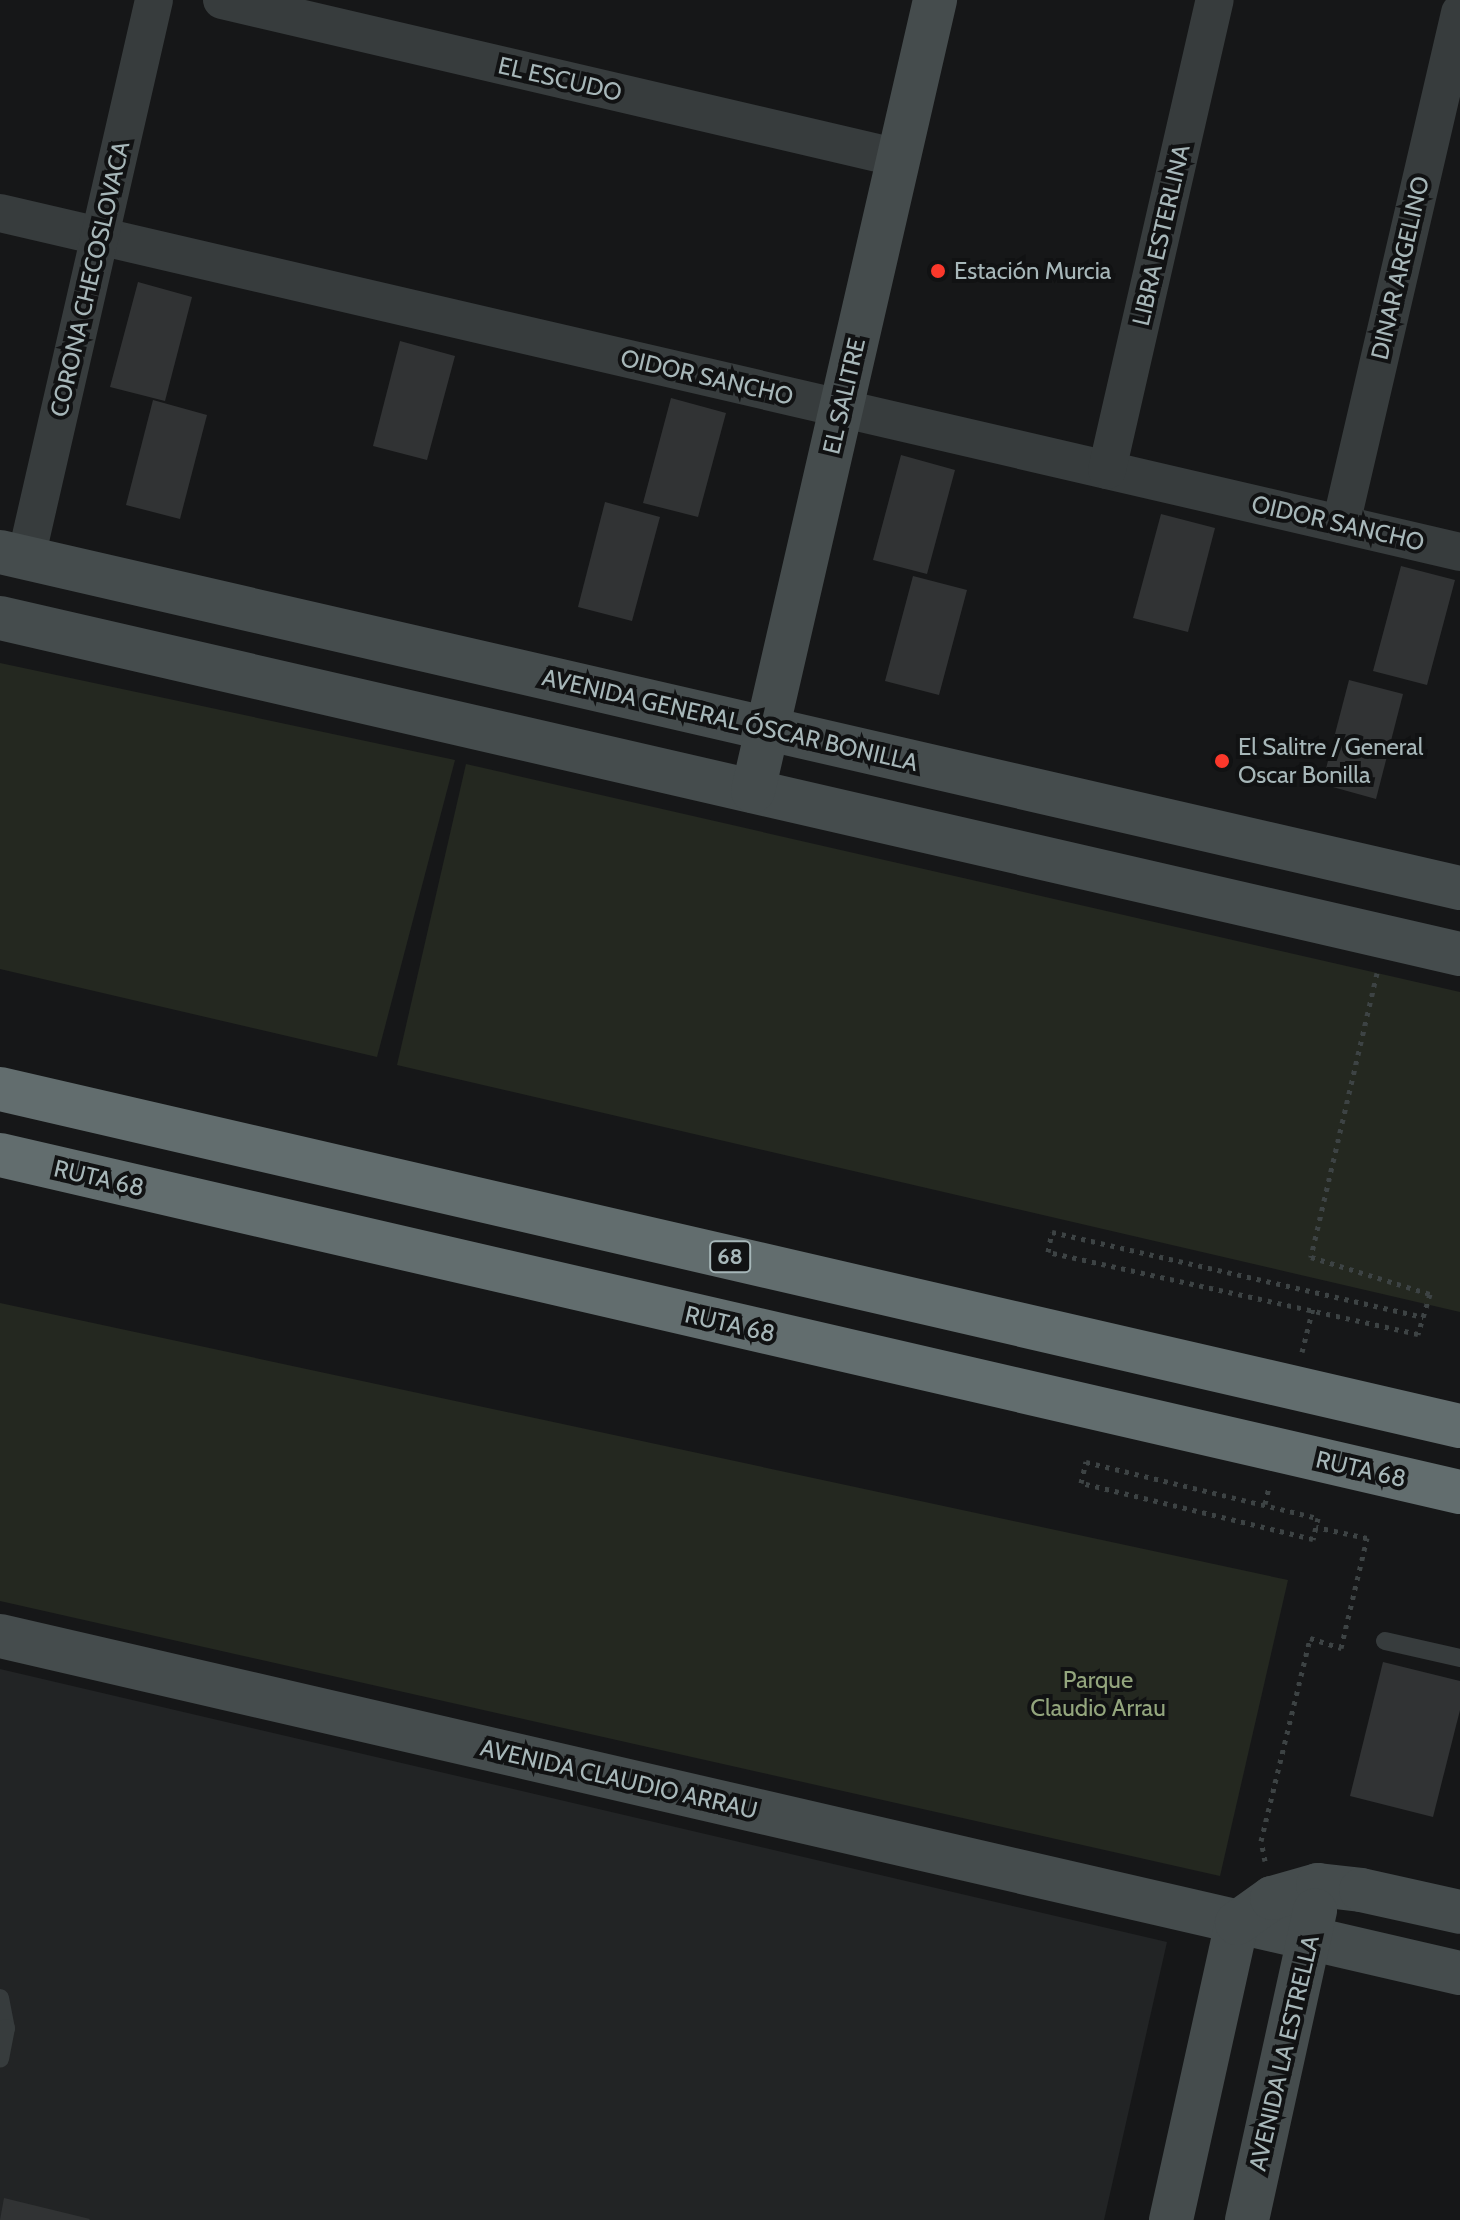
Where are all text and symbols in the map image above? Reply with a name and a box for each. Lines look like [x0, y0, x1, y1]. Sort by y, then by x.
street label: EL ESCUDO [495, 51, 625, 107]
street label: CORONA CHECOSLOVACA [44, 138, 136, 420]
street label: LIBRA ESTERLINA [1126, 142, 1196, 328]
street label: DINAR ARGELINO [1365, 174, 1435, 362]
place label: Estación Murcia [954, 257, 1111, 285]
marker: Estación Murcia [929, 262, 947, 280]
street label: EL SALITRE [817, 335, 871, 457]
street label: OIDOR SANCHO [618, 343, 796, 411]
street label: OIDOR SANCHO [1249, 489, 1427, 557]
street label: AVENIDA GENERAL ÓSCAR BONILLA [539, 663, 921, 777]
place label: El Salitre / General Oscar Bonilla [1238, 733, 1423, 789]
marker: El Salitre / General Oscar Bonilla [1213, 752, 1231, 770]
street label: RUTA 68 [51, 1154, 147, 1202]
road number: 68 [708, 1239, 752, 1275]
street label: RUTA 68 [682, 1300, 778, 1348]
street label: RUTA 68 [1313, 1445, 1409, 1493]
park label: Parque Claudio Arrau [1030, 1666, 1166, 1722]
street label: AVENIDA CLAUDIO ARRAU [478, 1733, 760, 1825]
street label: AVENIDA LA ESTRELLA [1243, 1932, 1325, 2174]

